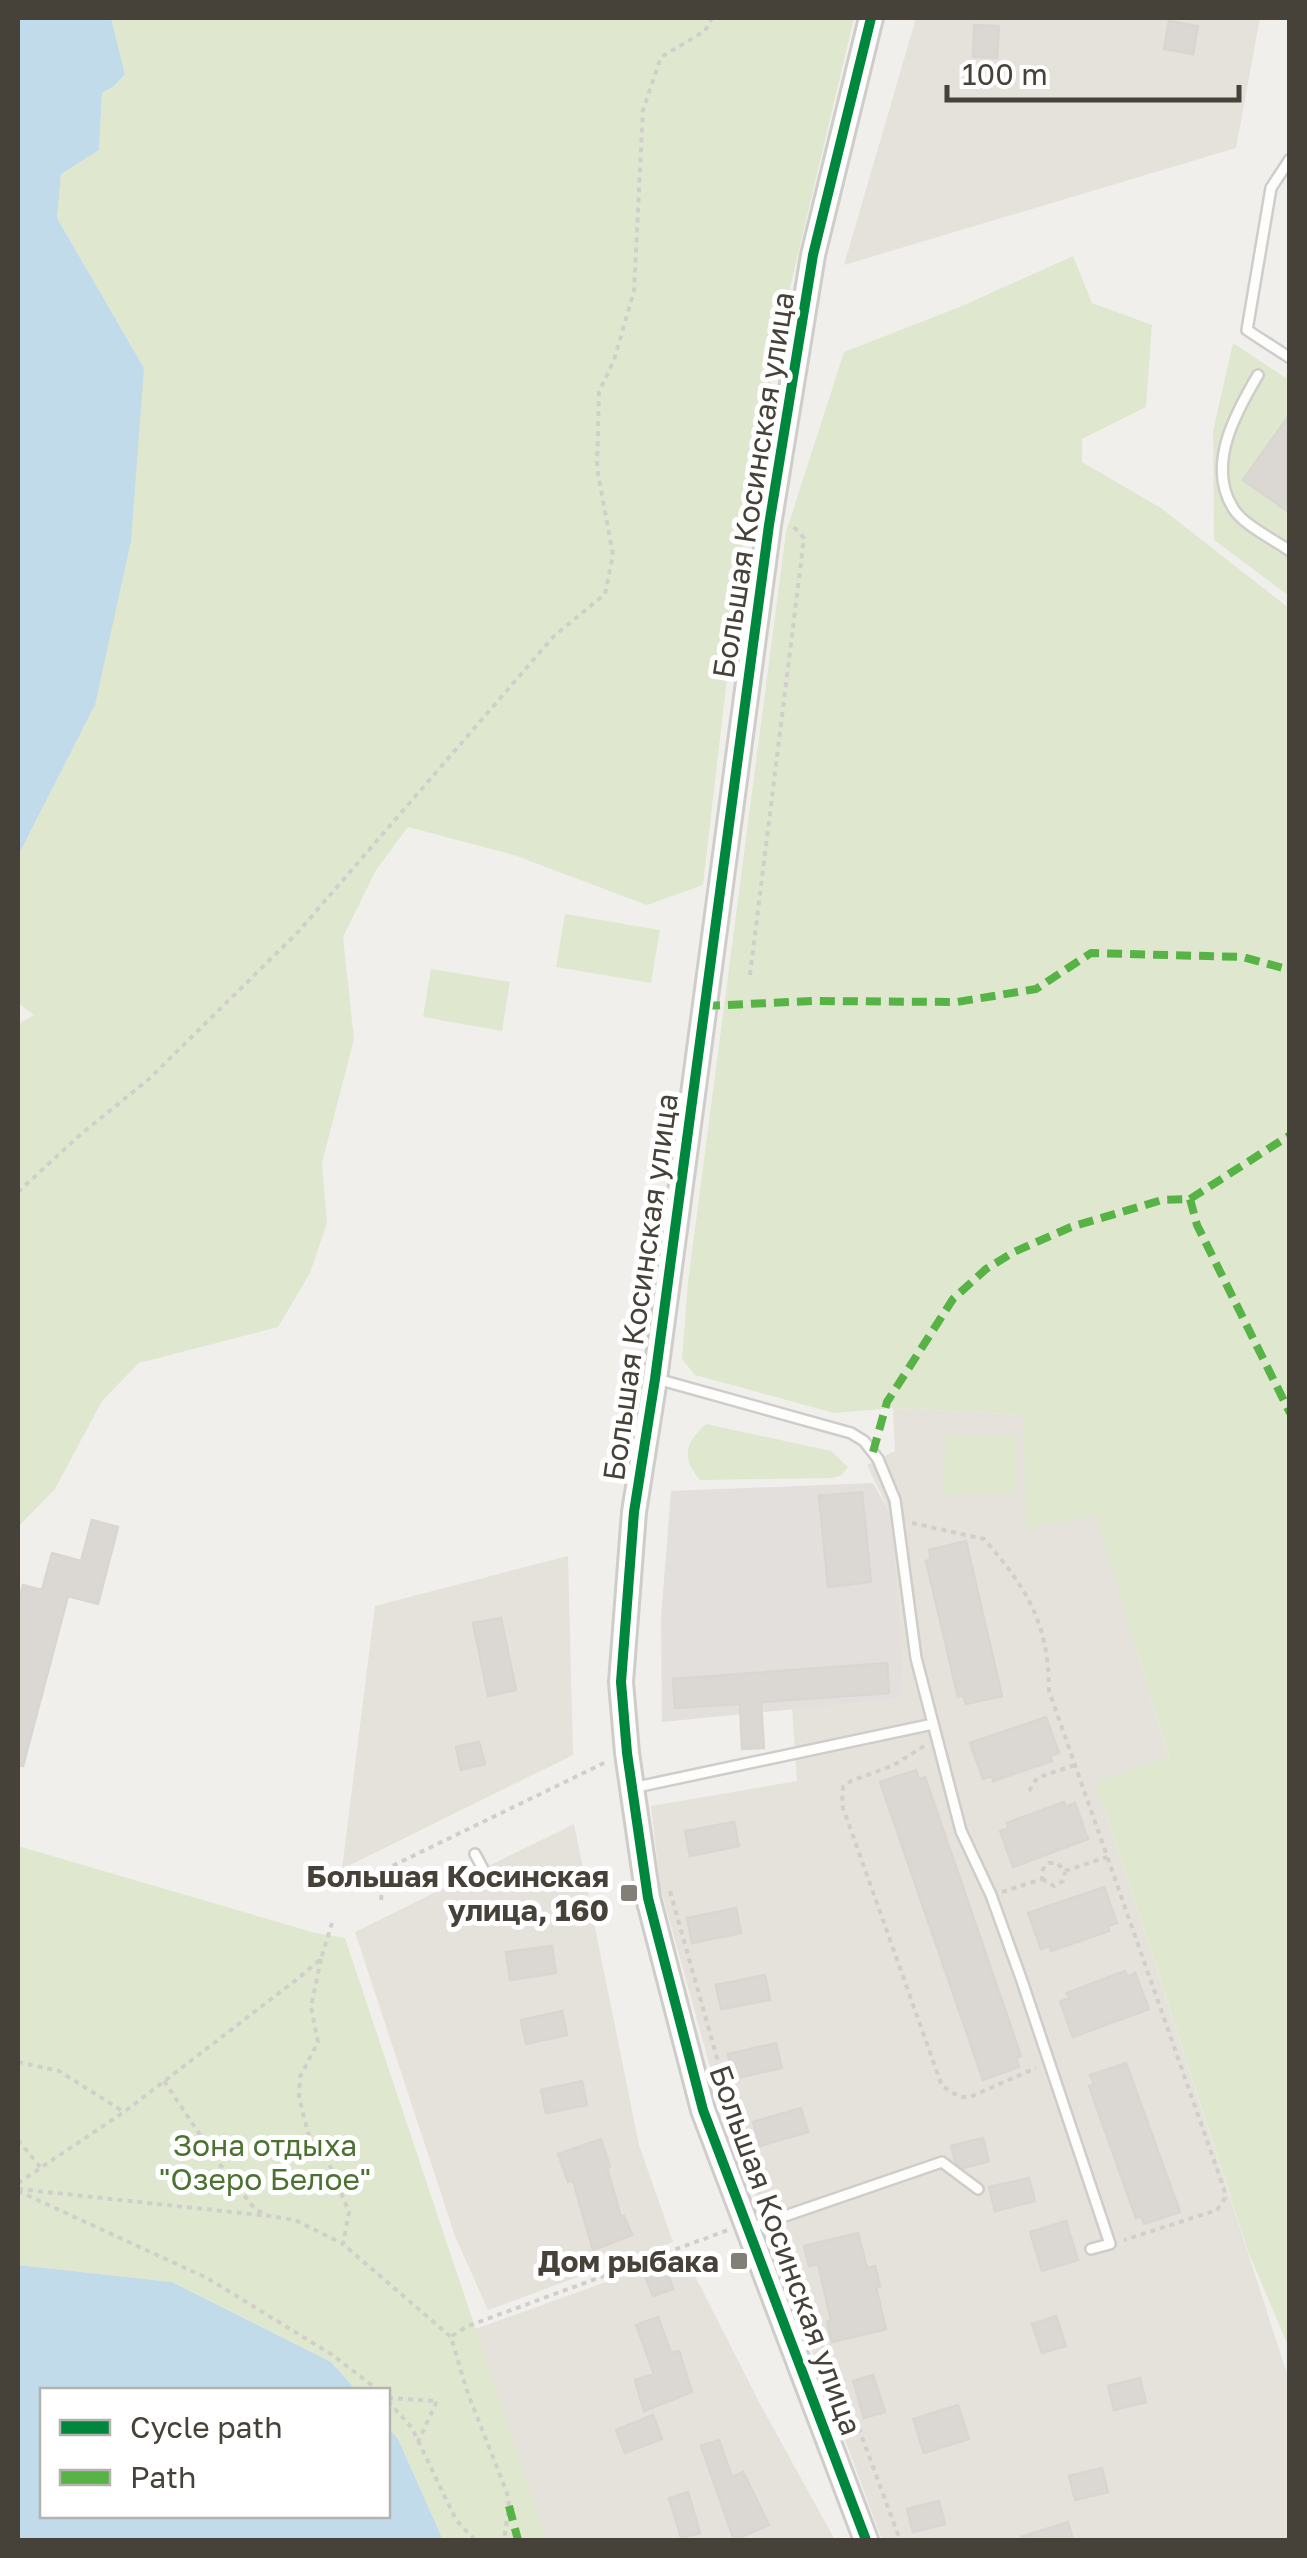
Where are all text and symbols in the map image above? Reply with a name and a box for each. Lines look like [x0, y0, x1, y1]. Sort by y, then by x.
scale bar [947, 40, 1240, 102]
text: 100 m [962, 56, 1048, 92]
street label: Большая Косинская улица [705, 289, 801, 681]
street label: Большая Косинская улица [595, 1091, 685, 1483]
place label: Большая Косинская улица, 160 [306, 1858, 609, 1928]
marker: Большая Косинская улица, 160 [618, 1882, 640, 1904]
street label: Большая Косинская улица [702, 2060, 870, 2440]
park label: Зона отдыха "Озеро Белое" [159, 2127, 371, 2197]
place label: Дом рыбака [538, 2243, 719, 2279]
marker: Дом рыбака [728, 2250, 750, 2272]
legend [40, 2388, 390, 2518]
text: Cycle path [130, 2409, 283, 2445]
text: Path [130, 2459, 196, 2495]

